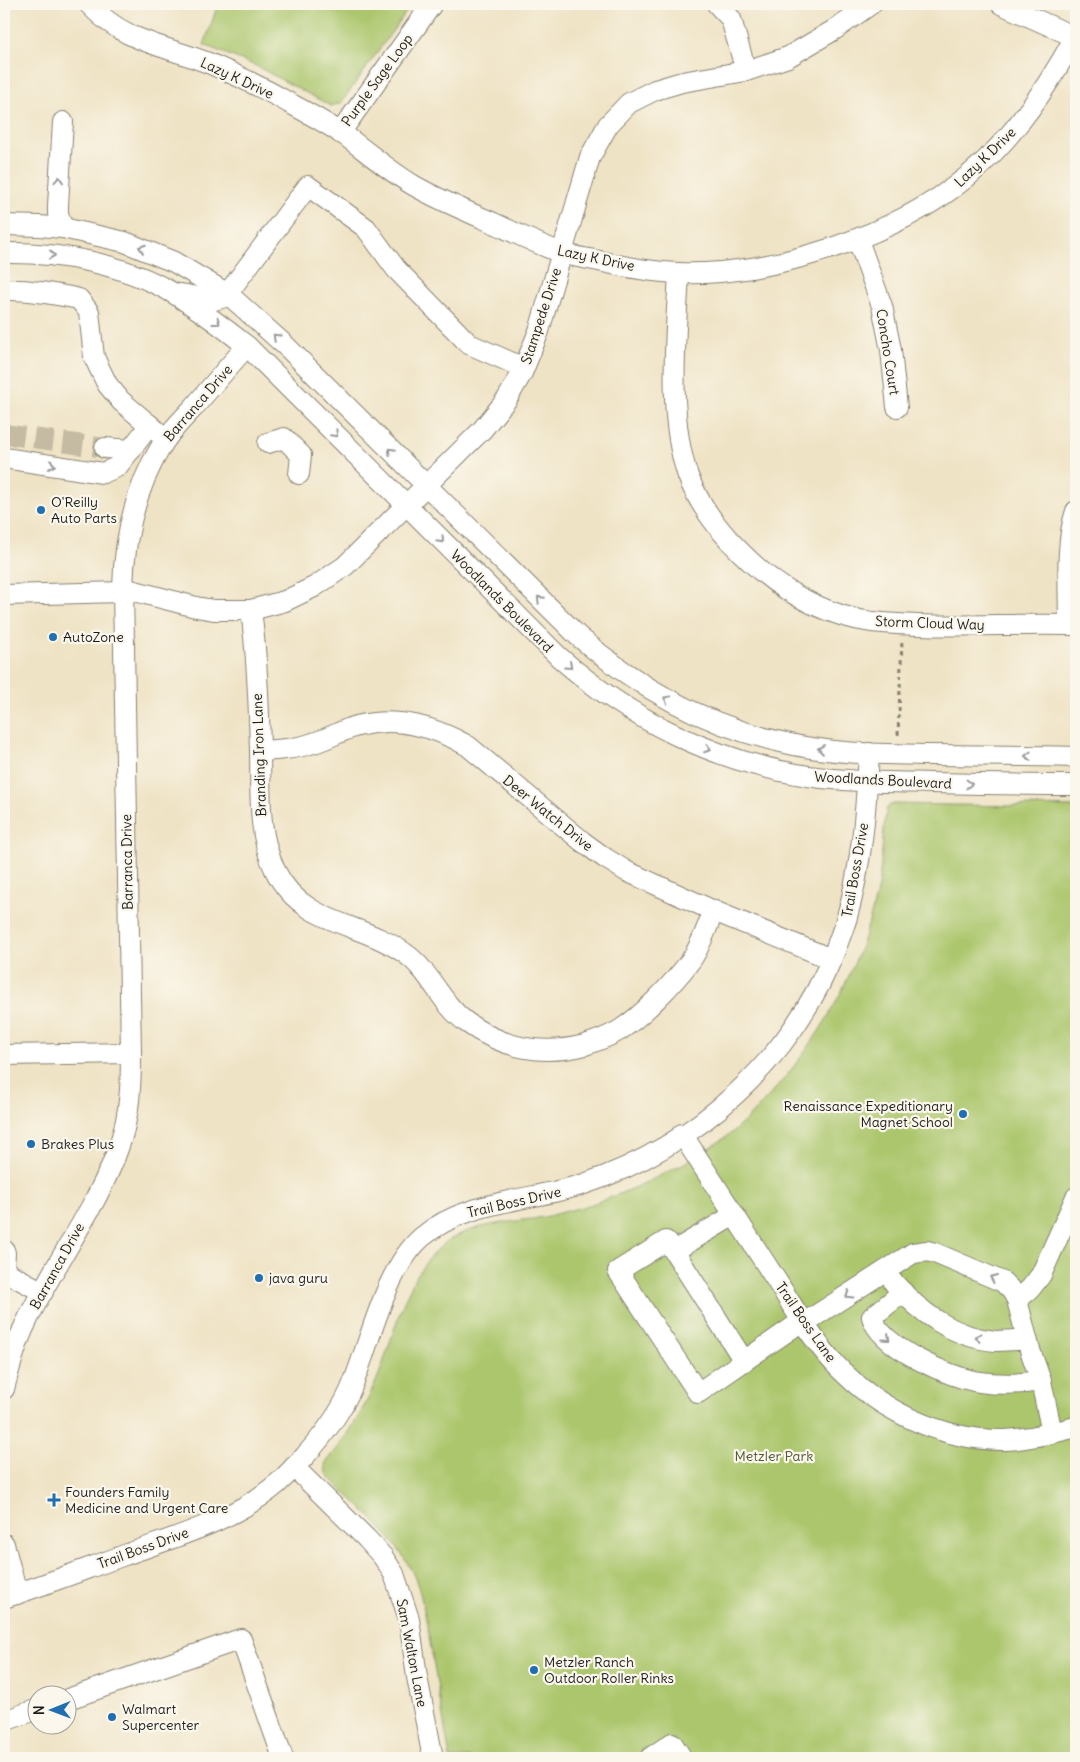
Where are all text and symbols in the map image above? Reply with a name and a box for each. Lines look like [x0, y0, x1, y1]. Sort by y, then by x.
street label: Purple Sage Loop [337, 30, 417, 130]
street label: Lazy K Drive [198, 53, 276, 103]
street label: Lazy K Drive [950, 123, 1020, 191]
one-way arrow [54, 176, 65, 184]
street label: Lazy K Drive [556, 241, 636, 275]
one-way arrow [138, 244, 146, 254]
one-way arrow [49, 249, 57, 260]
street label: Stampede Drive [517, 266, 565, 366]
street label: Concho Court [872, 308, 904, 397]
one-way arrow [211, 316, 221, 325]
one-way arrow [273, 334, 282, 343]
street label: Barranca Drive [160, 361, 236, 445]
one-way arrow [329, 428, 338, 437]
one-way arrow [388, 448, 397, 457]
one-way arrow [48, 459, 56, 470]
place label: O'Reilly Auto Parts [51, 493, 117, 527]
marker: O'Reilly Auto Parts [35, 504, 47, 516]
one-way arrow [435, 534, 444, 543]
street label: Woodlands Boulevard [447, 546, 557, 656]
one-way arrow [537, 596, 546, 605]
street label: Storm Cloud Way [875, 612, 985, 634]
place label: AutoZone [63, 628, 124, 646]
marker: AutoZone [47, 631, 59, 643]
one-way arrow [564, 661, 573, 670]
street label: Branding Iron Lane [248, 693, 270, 817]
one-way arrow [663, 695, 672, 705]
one-way arrow [703, 743, 712, 753]
one-way arrow [816, 744, 824, 755]
one-way arrow [1023, 751, 1031, 761]
street label: Woodlands Boulevard [814, 767, 952, 793]
street label: Deer Watch Drive [499, 771, 597, 855]
one-way arrow [965, 778, 973, 789]
street label: Barranca Drive [117, 814, 137, 910]
street label: Trail Boss Drive [838, 821, 872, 919]
place label: Renaissance Expeditionary Magnet School [784, 1097, 953, 1131]
marker: Renaissance Expeditionary Magnet School [957, 1108, 969, 1120]
place label: Brakes Plus [41, 1135, 114, 1153]
marker: Brakes Plus [25, 1138, 37, 1150]
street label: Trail Boss Drive [465, 1182, 563, 1222]
street label: Barranca Drive [26, 1220, 88, 1312]
place label: java guru [268, 1269, 328, 1287]
marker: java guru [253, 1272, 265, 1284]
one-way arrow [989, 1274, 998, 1285]
street label: Trail Boss Lane [772, 1278, 840, 1366]
one-way arrow [845, 1288, 854, 1298]
one-way arrow [882, 1332, 891, 1341]
one-way arrow [974, 1332, 983, 1343]
park label: Metzler Park [735, 1447, 813, 1465]
place label: Founders Family Medicine and Urgent Care [65, 1483, 228, 1517]
marker: Founders Family Medicine and Urgent Care [47, 1493, 61, 1507]
street label: Trail Boss Drive [95, 1523, 191, 1573]
street label: Sam Walton Lane [393, 1597, 431, 1709]
place label: Metzler Ranch Outdoor Roller Rinks [544, 1653, 674, 1687]
marker: Metzler Ranch Outdoor Roller Rinks [528, 1664, 540, 1676]
north arrow [28, 1684, 78, 1734]
place label: Walmart Supercenter [122, 1700, 200, 1734]
text: N [30, 1705, 48, 1715]
marker: Walmart Supercenter [106, 1711, 118, 1723]

